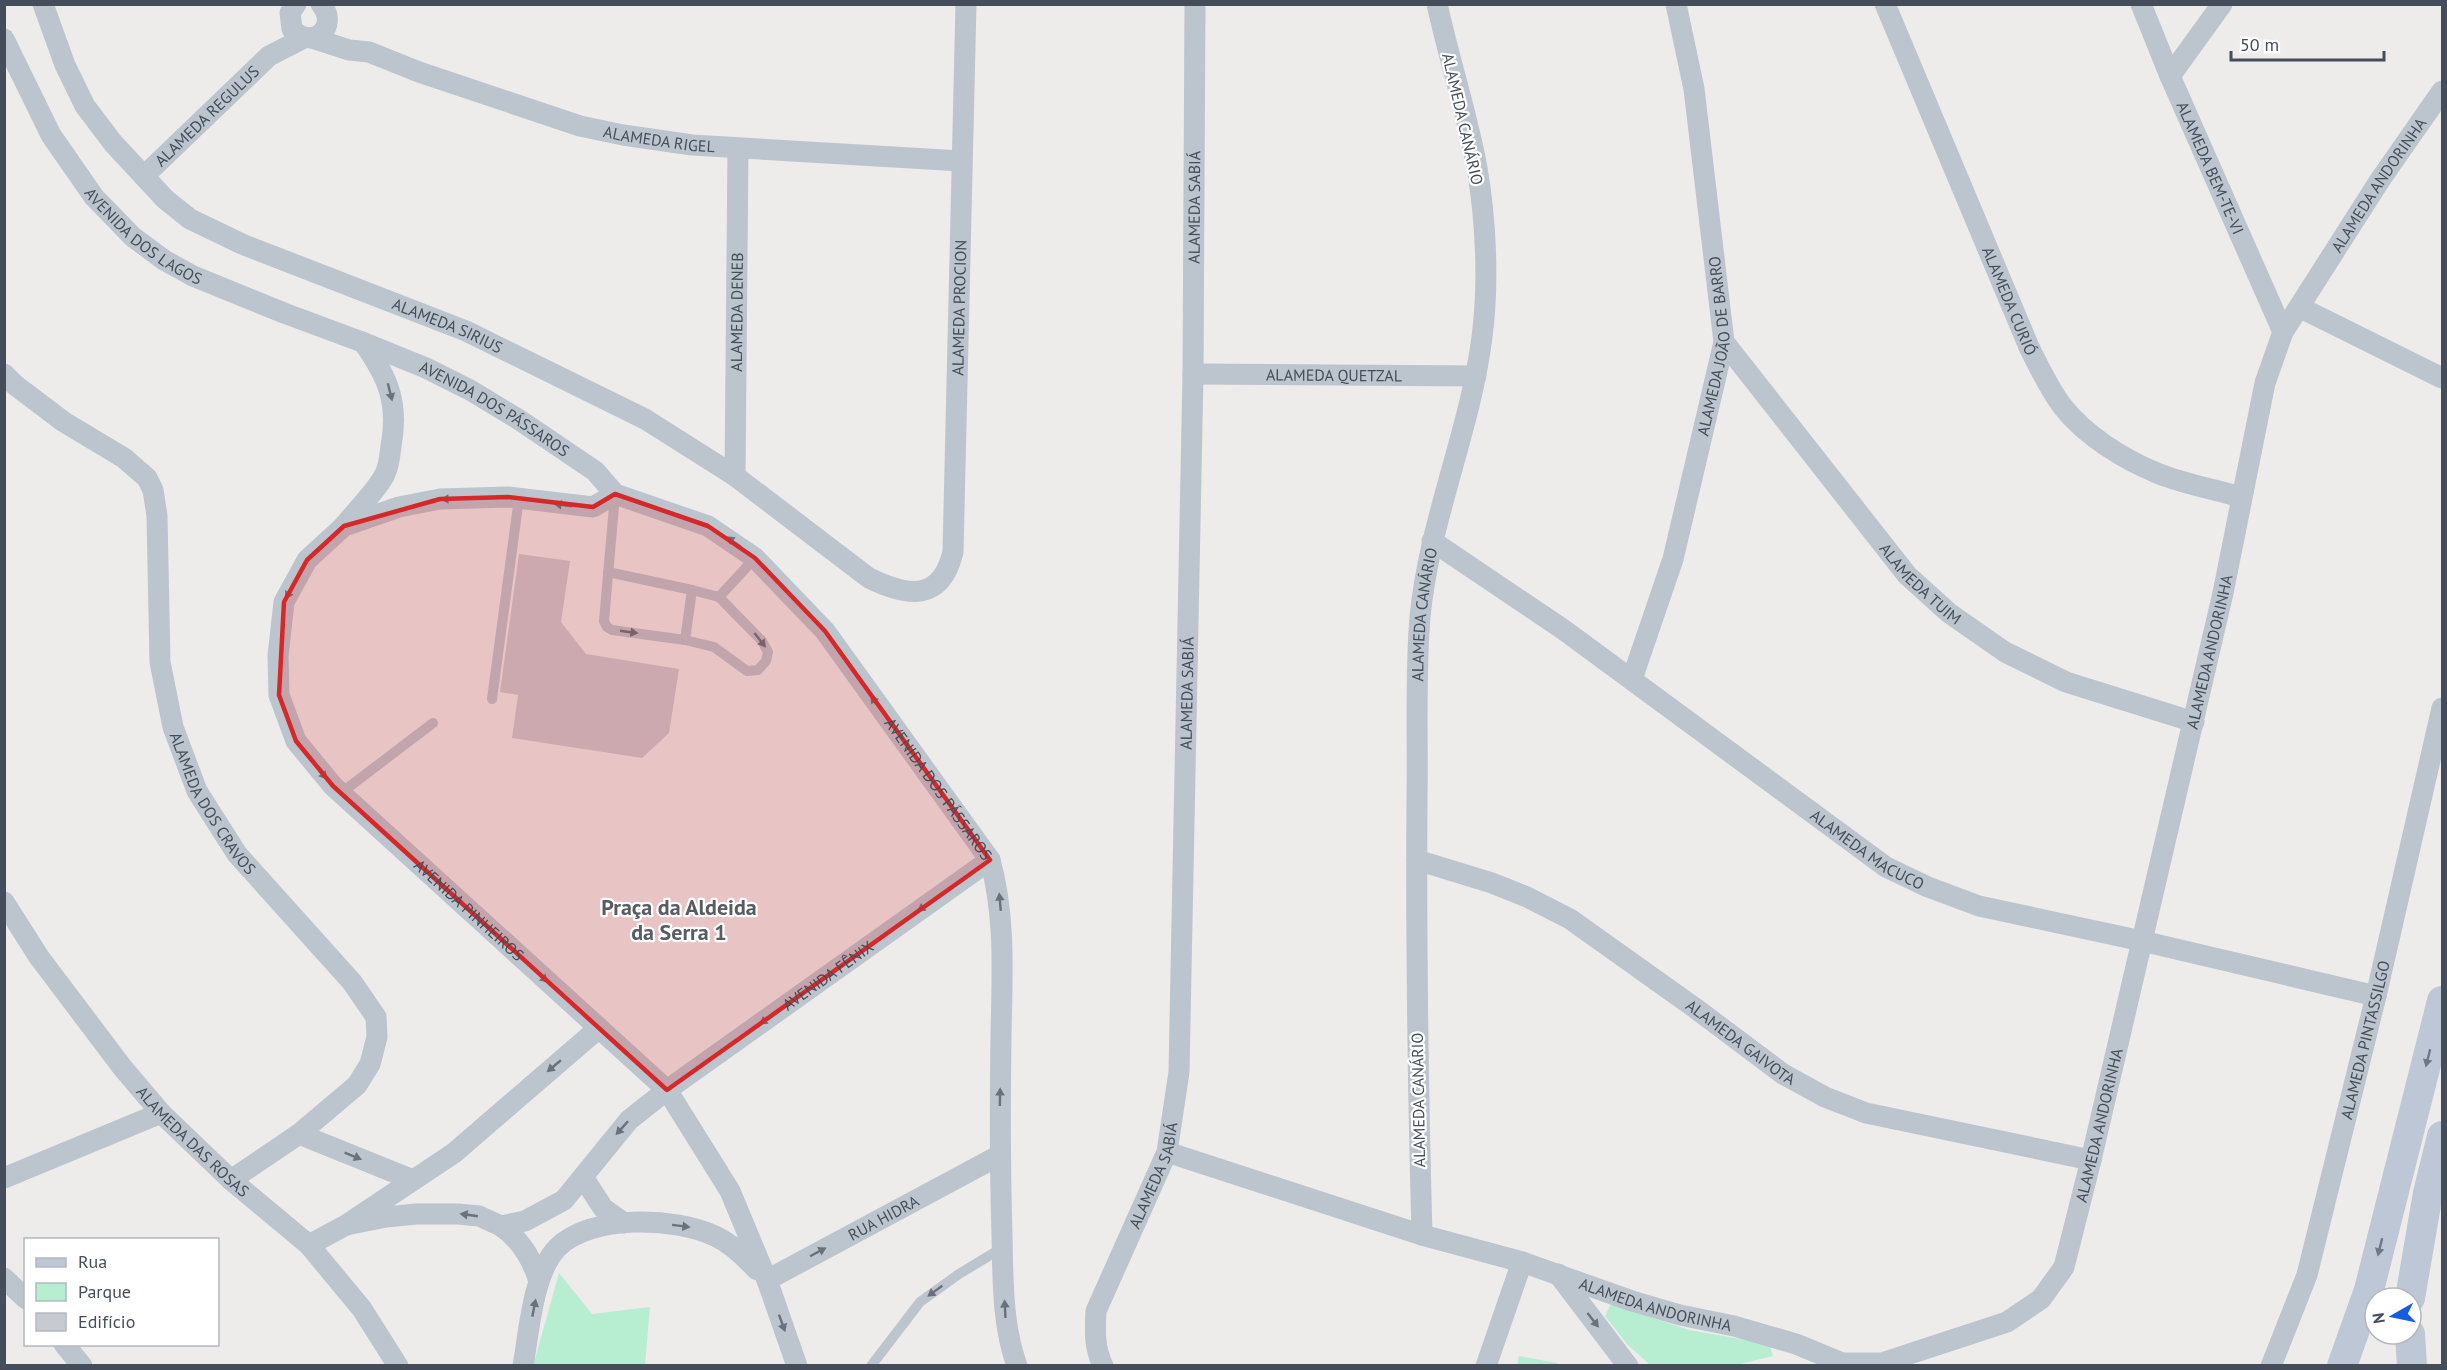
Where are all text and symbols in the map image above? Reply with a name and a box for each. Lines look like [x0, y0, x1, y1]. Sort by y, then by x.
scale bar [2231, 24, 2384, 62]
text: 50 m [2240, 33, 2279, 56]
street label: ALAMEDA CANÁRIO [1438, 51, 1488, 187]
street label: ALAMEDA REGULUS [150, 61, 263, 170]
street label: ALAMEDA BEM-TE-VI [2173, 98, 2249, 237]
street label: ALAMEDA ANDORINHA [2326, 113, 2431, 256]
street label: ALAMEDA RIGEL [602, 121, 715, 156]
street label: ALAMEDA SABIÁ [1184, 150, 1204, 264]
street label: AVENIDA DOS LAGOS [81, 184, 205, 289]
street label: ALAMEDA PROCION [947, 240, 970, 376]
street label: ALAMEDA CURIÓ [1978, 243, 2042, 359]
street label: ALAMEDA DENEB [726, 252, 747, 372]
street label: ALAMEDA JOÃO DE BARRO [1692, 255, 1734, 438]
street label: ALAMEDA SIRIUS [390, 293, 506, 357]
street label: AVENIDA DOS PÁSSAROS [417, 356, 573, 461]
street label: ALAMEDA QUETZAL [1266, 365, 1402, 385]
one-way arrow [386, 383, 395, 401]
one-way arrow [440, 495, 459, 504]
one-way arrow [554, 500, 573, 509]
one-way arrow [726, 537, 741, 549]
street label: ALAMEDA TUIM [1876, 539, 1965, 629]
street label: ALAMEDA CANÁRIO [1407, 546, 1441, 682]
street label: ALAMEDA ANDORINHA [2182, 572, 2237, 731]
one-way arrow [285, 583, 296, 599]
one-way arrow [620, 628, 639, 637]
one-way arrow [753, 632, 766, 648]
street label: ALAMEDA SABIÁ [1175, 636, 1198, 750]
one-way arrow [871, 695, 883, 710]
street label: AVENIDA DOS PÁSSAROS [881, 714, 997, 864]
street label: ALAMEDA DOS CRAVOS [166, 729, 260, 878]
one-way arrow [315, 764, 328, 780]
street label: ALAMEDA MACUCO [1807, 805, 1927, 894]
street label: AVENIDA PINHEIROS [410, 855, 528, 965]
one-way arrow [995, 892, 1004, 911]
district label: Praça da Aldeida da Serra 1 [601, 893, 757, 946]
one-way arrow [918, 900, 934, 912]
street label: AVENIDA FÊNIX [778, 936, 877, 1015]
street label: ALAMEDA PINTASSILGO [2336, 959, 2394, 1121]
one-way arrow [533, 969, 548, 982]
street label: ALAMEDA GAIVOTA [1682, 995, 1800, 1089]
one-way arrow [759, 1013, 775, 1025]
street label: ALAMEDA CANÁRIO [1407, 1032, 1429, 1167]
street label: ALAMEDA ANDORINHA [2071, 1046, 2127, 1204]
one-way arrow [2423, 1049, 2432, 1067]
one-way arrow [547, 1059, 562, 1072]
street label: ALAMEDA DAS ROSAS [133, 1082, 253, 1201]
one-way arrow [995, 1087, 1005, 1106]
one-way arrow [616, 1120, 629, 1135]
street label: ALAMEDA SABIÁ [1124, 1120, 1181, 1231]
one-way arrow [344, 1152, 362, 1161]
street label: RUA HIDRA [845, 1190, 923, 1245]
one-way arrow [460, 1210, 479, 1220]
one-way arrow [672, 1221, 691, 1230]
legend [24, 1238, 219, 1346]
one-way arrow [2374, 1238, 2384, 1256]
one-way arrow [810, 1247, 827, 1257]
text: Rua [78, 1250, 107, 1273]
street label: ALAMEDA ANDORINHA [1577, 1273, 1734, 1335]
text: Parque [78, 1280, 131, 1303]
one-way arrow [928, 1285, 944, 1297]
north arrow [2363, 1286, 2423, 1346]
one-way arrow [530, 1298, 539, 1317]
one-way arrow [1000, 1299, 1010, 1318]
text: Edifício [78, 1310, 135, 1333]
one-way arrow [1586, 1312, 1598, 1327]
text: N [2367, 1312, 2389, 1325]
one-way arrow [777, 1314, 787, 1332]

